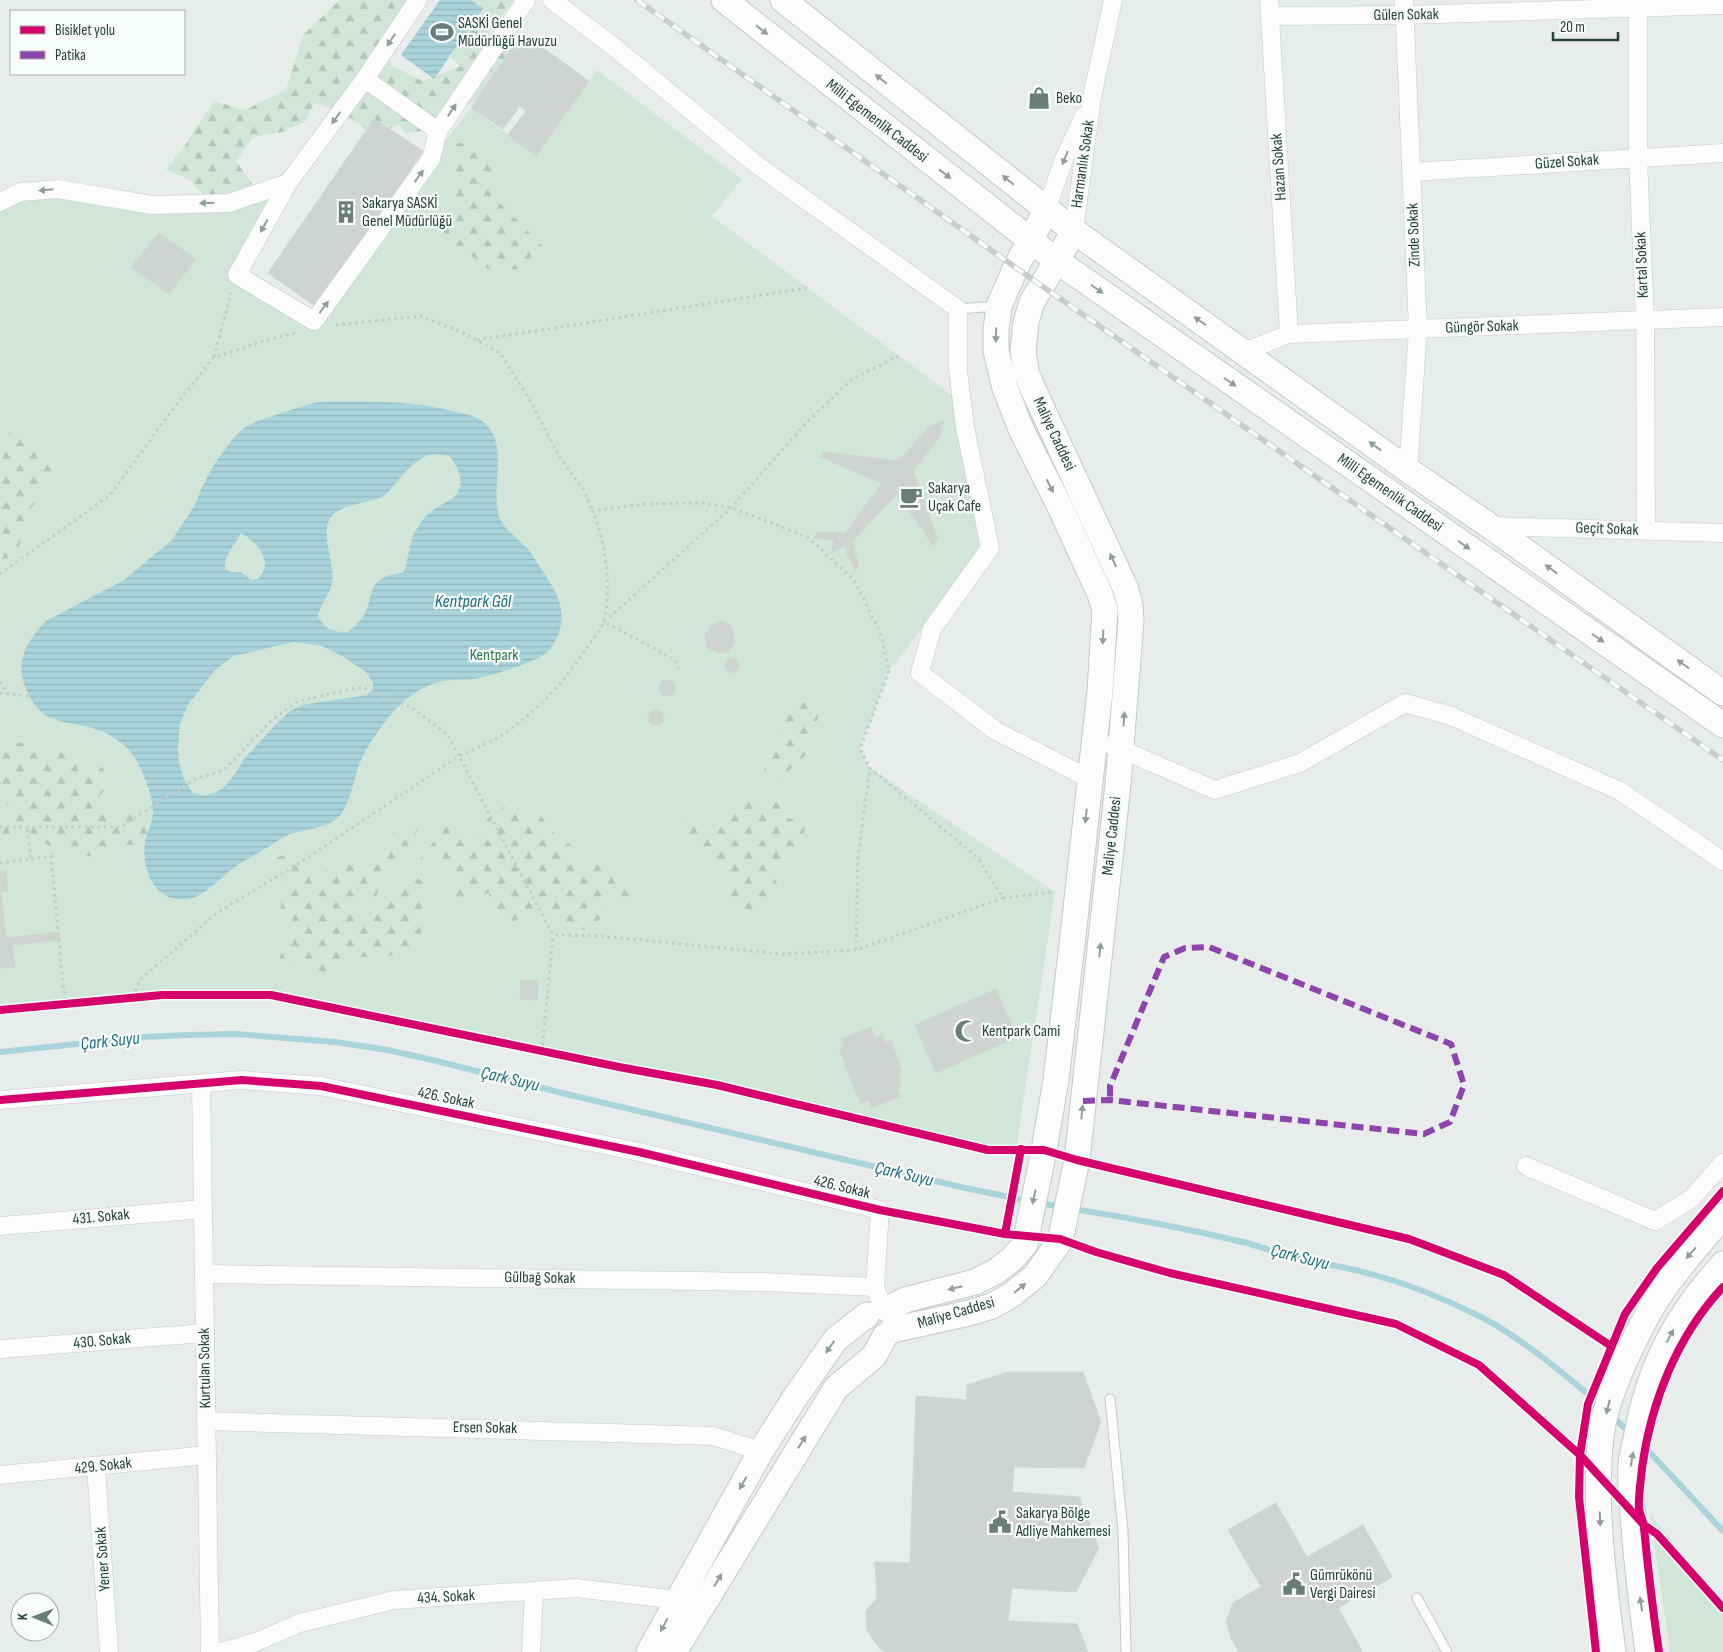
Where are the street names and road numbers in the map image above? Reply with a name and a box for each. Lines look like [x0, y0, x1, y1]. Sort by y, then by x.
street label: Gülen Sokak [1373, 5, 1439, 25]
street label: Milli Egemenlik Caddesi [822, 75, 932, 167]
street label: Harmanlık Sokak [1067, 119, 1099, 209]
street label: Hazan Sokak [1267, 133, 1291, 201]
street label: Güzel Sokak [1534, 150, 1600, 174]
street label: Zinde Sokak [1403, 203, 1425, 267]
street label: Kartal Sokak [1631, 231, 1653, 299]
street label: Güngör Sokak [1445, 316, 1519, 338]
street label: Maliye Caddesi [1029, 394, 1079, 474]
street label: Milli Egemenlik Caddesi [1334, 450, 1446, 536]
street label: Geçit Sokak [1575, 518, 1639, 540]
street label: Maliye Caddesi [1098, 796, 1126, 876]
street label: 426. Sokak [416, 1083, 476, 1113]
street label: 426. Sokak [812, 1171, 872, 1203]
street label: 431. Sokak [72, 1205, 130, 1229]
street label: Gülbağ Sokak [504, 1268, 576, 1288]
street label: Maliye Caddesi [915, 1293, 997, 1333]
street label: Kurtulan Sokak [195, 1328, 215, 1408]
street label: 430. Sokak [73, 1329, 131, 1353]
street label: Ersen Sokak [453, 1418, 517, 1438]
street label: 429. Sokak [73, 1454, 133, 1478]
street label: Yener Sokak [91, 1526, 115, 1592]
street label: 434. Sokak [417, 1586, 475, 1608]

